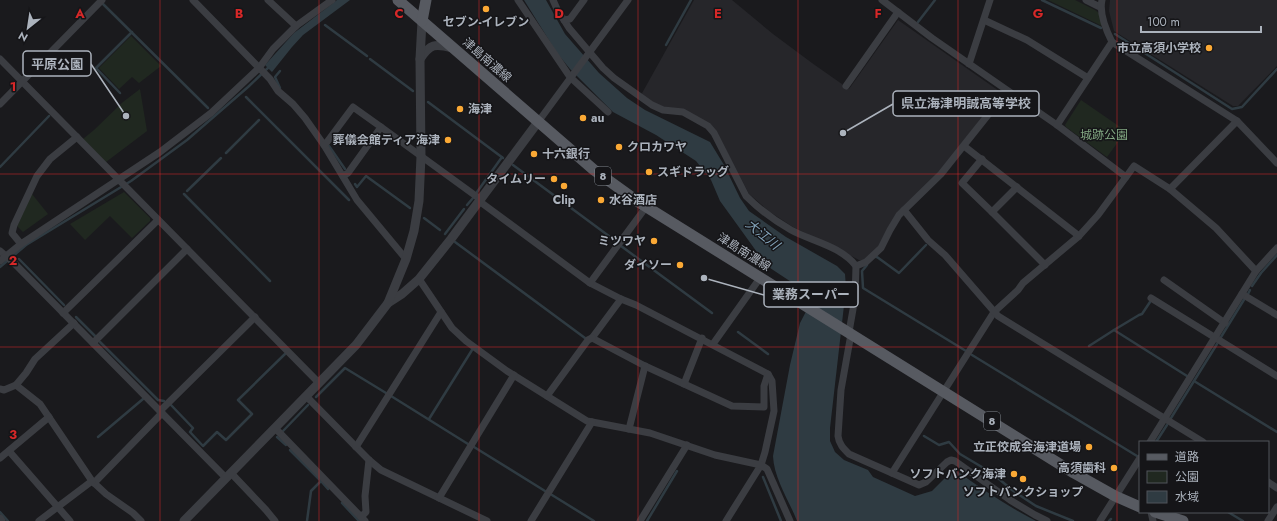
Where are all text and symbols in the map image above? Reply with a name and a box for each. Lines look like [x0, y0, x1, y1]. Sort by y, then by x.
text: A [74, 4, 85, 23]
text: B [235, 4, 244, 23]
text: C [394, 4, 404, 23]
marker: セブン-イレブン [481, 4, 491, 14]
text: D [554, 4, 564, 23]
text: E [714, 4, 722, 23]
text: F [874, 4, 882, 23]
text: G [1033, 4, 1044, 23]
north arrow [8, 8, 48, 48]
scale bar [1141, 8, 1261, 34]
place label: セブン-イレブン [443, 13, 529, 31]
text: 100 m [1147, 13, 1180, 31]
text: N [15, 28, 31, 46]
street label: 津島南濃線 [458, 34, 516, 86]
place label: 市立高須小学校 [1117, 39, 1201, 57]
marker: 市立高須小学校 [1204, 43, 1214, 53]
callout: 平原公園 [23, 51, 91, 76]
text: 平原公園 [31, 55, 83, 74]
text: 1 [10, 77, 16, 96]
callout: 県立海津明誠高等学校 [893, 91, 1039, 116]
text: 県立海津明誠高等学校 [901, 94, 1031, 113]
place label: 海津 [468, 100, 492, 118]
marker: 海津 [455, 104, 465, 114]
place label: au [591, 109, 604, 127]
marker: au [578, 113, 588, 123]
park label: 城跡公園 [1080, 126, 1128, 144]
place label: 葬儀会館ティア海津 [333, 131, 440, 149]
marker: 葬儀会館ティア海津 [443, 135, 453, 145]
place label: クロカワヤ [627, 138, 687, 156]
marker: クロカワヤ [614, 142, 624, 152]
place label: 十六銀行 [542, 145, 590, 163]
marker: 十六銀行 [529, 149, 539, 159]
place label: スギドラッグ [657, 163, 729, 181]
road number: 8 [595, 167, 611, 185]
marker: スギドラッグ [644, 167, 654, 177]
place label: タイムリー [486, 170, 546, 188]
marker: タイムリー [549, 174, 559, 184]
marker: Clip [559, 181, 569, 191]
place label: Clip [553, 191, 576, 209]
place label: 水谷酒店 [609, 191, 657, 209]
marker: 水谷酒店 [596, 195, 606, 205]
water label: 大江川 [742, 215, 785, 255]
street label: 津島南濃線 [714, 228, 774, 276]
place label: ミツワヤ [598, 232, 646, 250]
marker: ミツワヤ [649, 236, 659, 246]
text: 2 [9, 251, 17, 270]
place label: ダイソー [624, 256, 672, 274]
marker: ダイソー [675, 260, 685, 270]
callout: 業務スーパー [764, 282, 858, 307]
text: 業務スーパー [772, 285, 850, 304]
road number: 8 [984, 412, 1000, 430]
text: 3 [9, 425, 17, 444]
place label: 立正佼成会海津道場 [973, 438, 1081, 456]
legend [1139, 441, 1269, 513]
marker: 立正佼成会海津道場 [1084, 442, 1094, 452]
text: 道路 [1175, 448, 1199, 466]
place label: 高須歯科 [1058, 459, 1106, 477]
marker: 高須歯科 [1109, 463, 1119, 473]
place label: ソフトバンク海津 [909, 465, 1006, 483]
text: 公園 [1175, 468, 1199, 486]
marker: ソフトバンク海津 [1009, 469, 1019, 479]
marker: ソフトバンクショップ [1018, 474, 1028, 484]
place label: ソフトバンクショップ [963, 483, 1083, 501]
text: 水域 [1175, 488, 1199, 506]

